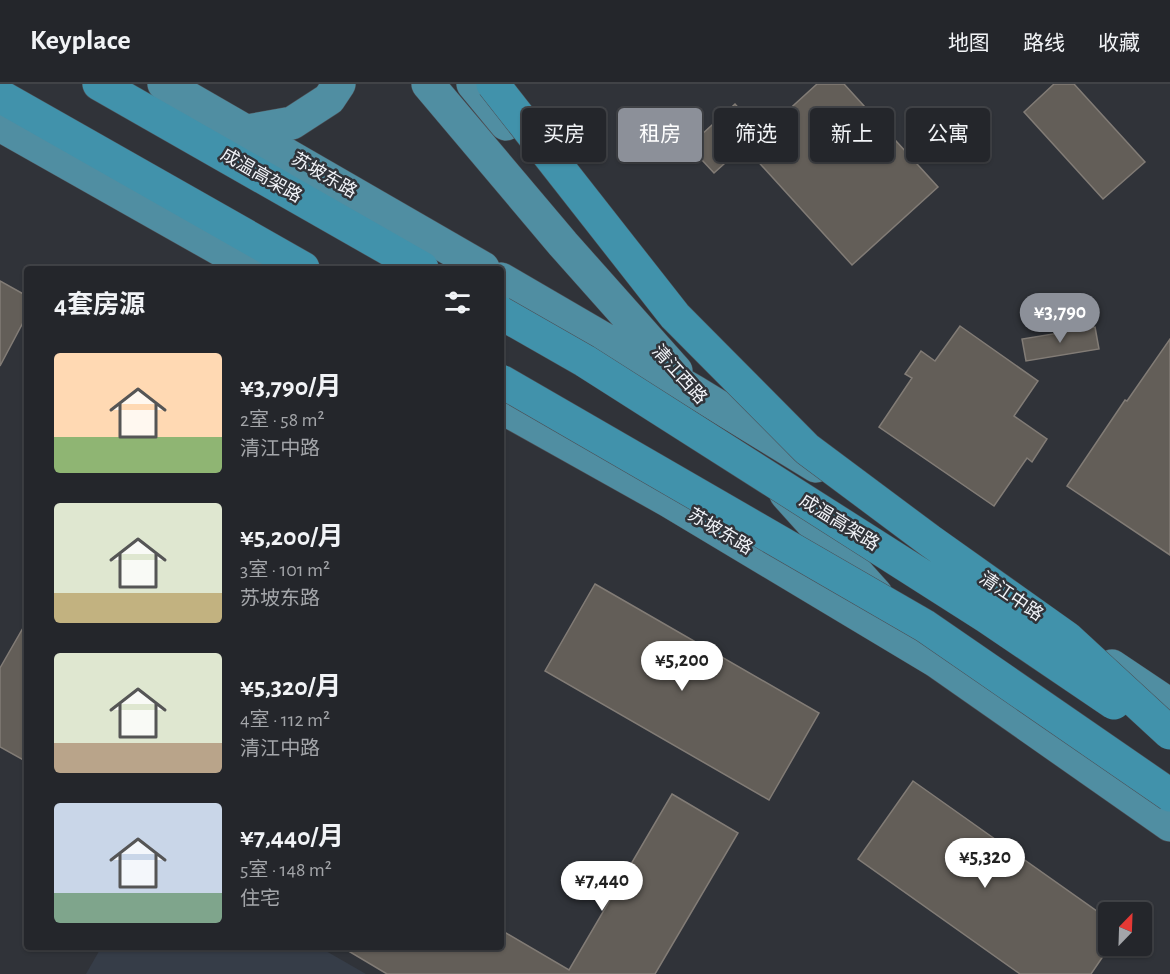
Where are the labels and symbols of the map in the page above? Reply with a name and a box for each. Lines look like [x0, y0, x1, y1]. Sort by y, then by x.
street label: 成温高架路 [218, 144, 305, 206]
street label: 苏坡东路 [288, 148, 361, 202]
pin: ¥3,790 [1011, 293, 1109, 344]
street label: 清江西路 [648, 341, 711, 408]
street label: 成温高架路 [796, 490, 883, 554]
street label: 苏坡东路 [685, 504, 757, 558]
street label: 清江中路 [976, 568, 1047, 625]
pin: ¥5,200 [633, 641, 731, 692]
pin: ¥5,320 [936, 838, 1034, 889]
pin: ¥7,440 [553, 861, 651, 912]
north arrow [1098, 902, 1152, 956]

